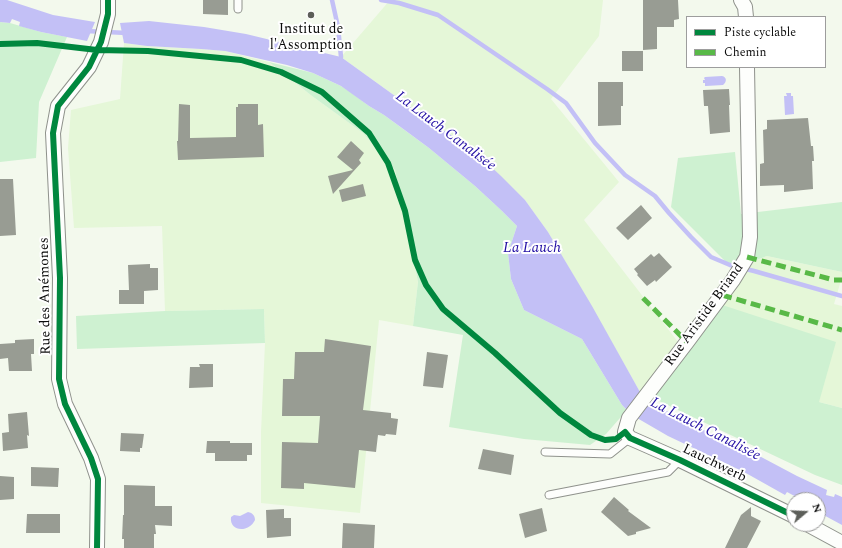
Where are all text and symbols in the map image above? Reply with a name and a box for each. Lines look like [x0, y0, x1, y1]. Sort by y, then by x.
marker: Institut de l'Assomption [306, 10, 316, 20]
legend [686, 16, 826, 68]
place label: Institut de l'Assomption [270, 22, 352, 54]
text: Piste cyclable [724, 23, 796, 42]
text: Chemin [724, 43, 767, 62]
water label: La Lauch Canalisée [391, 88, 499, 176]
street label: Rue des Anémones [37, 237, 55, 355]
water label: La Lauch [503, 240, 561, 258]
street label: Rue Aristide Briand [662, 260, 748, 370]
water label: La Lauch Canalisée [647, 394, 763, 466]
street label: Lauchwerb [679, 441, 749, 487]
north arrow [786, 492, 826, 532]
text: N [807, 501, 826, 515]

